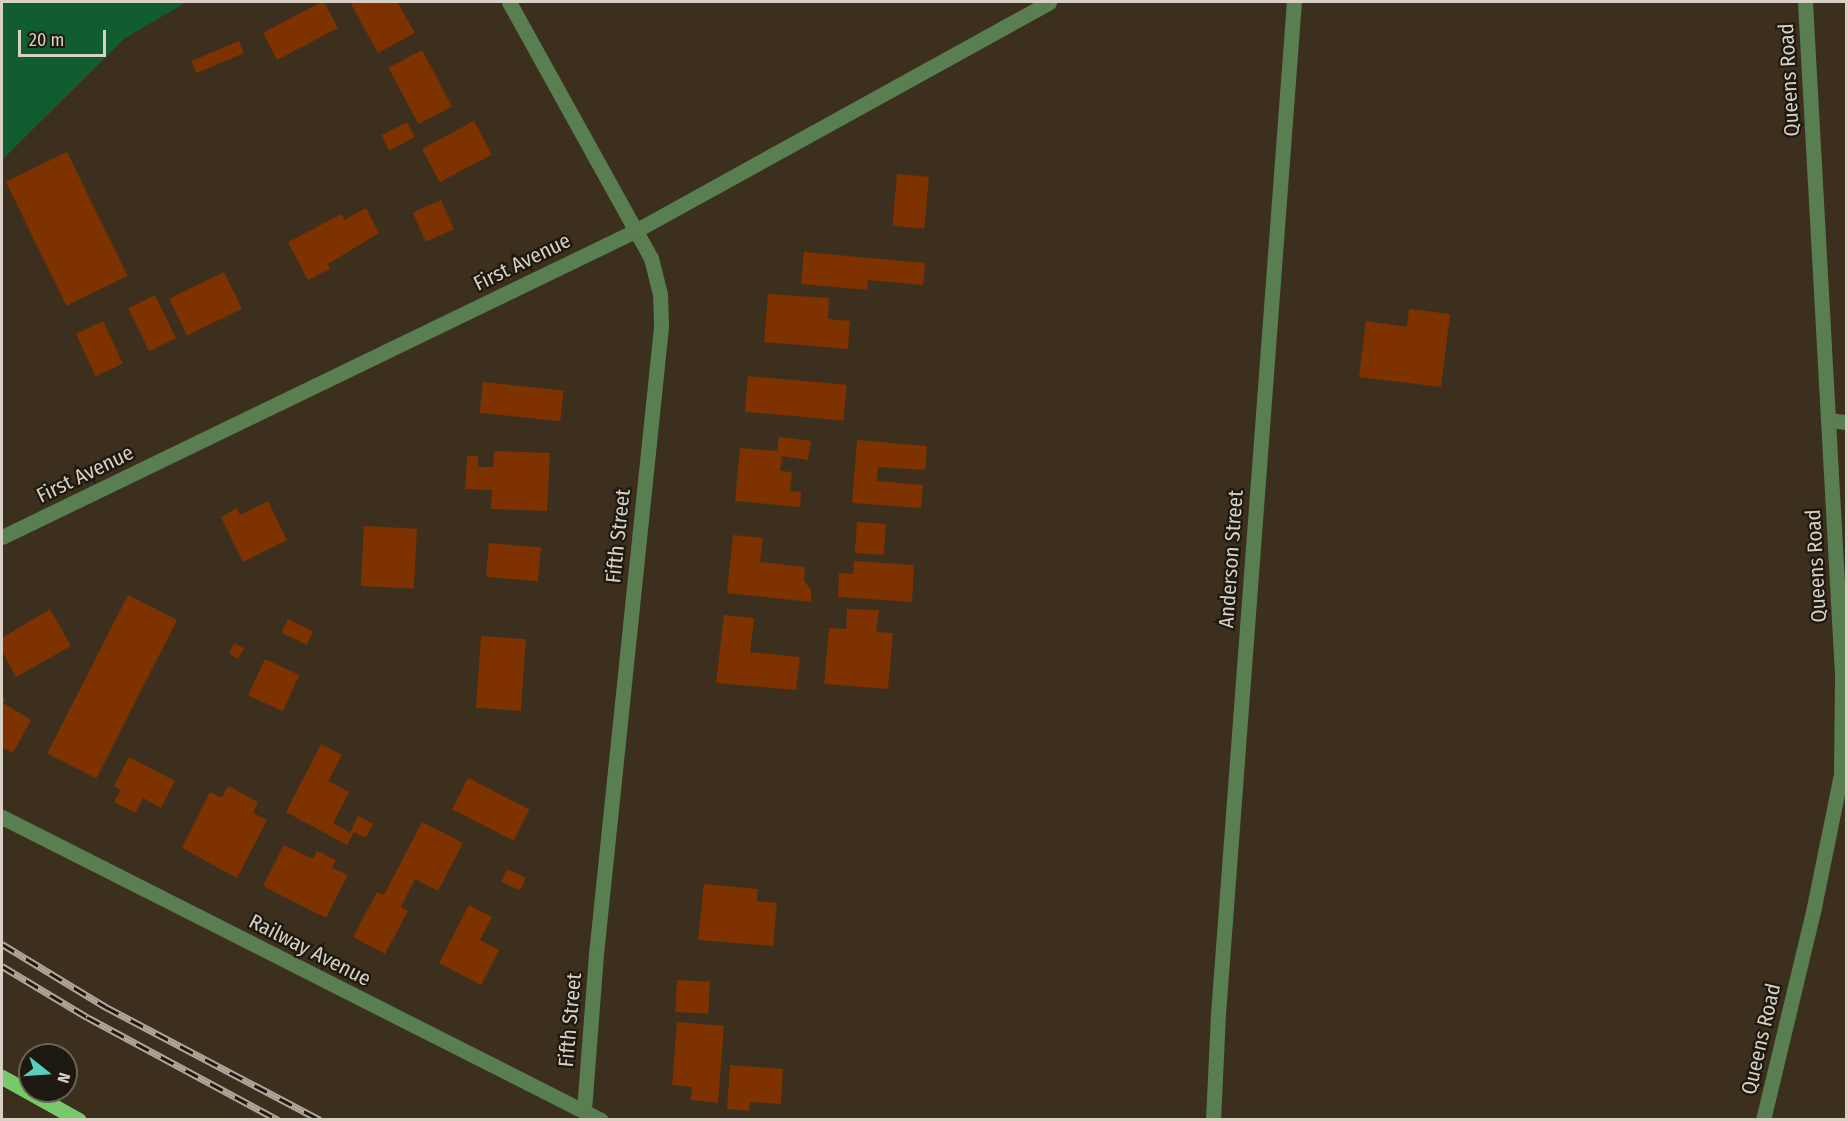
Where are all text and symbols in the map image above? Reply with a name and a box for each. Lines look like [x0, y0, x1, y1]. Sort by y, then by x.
scale bar [21, 18, 110, 56]
street label: Queens Road [1773, 23, 1805, 137]
text: 20 m [29, 29, 64, 51]
street label: First Avenue [469, 228, 575, 296]
street label: First Avenue [32, 440, 138, 508]
street label: Fifth Street [601, 488, 635, 584]
street label: Anderson Street [1214, 489, 1248, 629]
street label: Queens Road [1800, 509, 1832, 623]
street label: Railway Avenue [245, 909, 375, 991]
street label: Fifth Street [553, 972, 587, 1068]
street label: Queens Road [1736, 981, 1786, 1097]
north arrow [18, 1043, 78, 1103]
text: N [53, 1070, 74, 1085]

